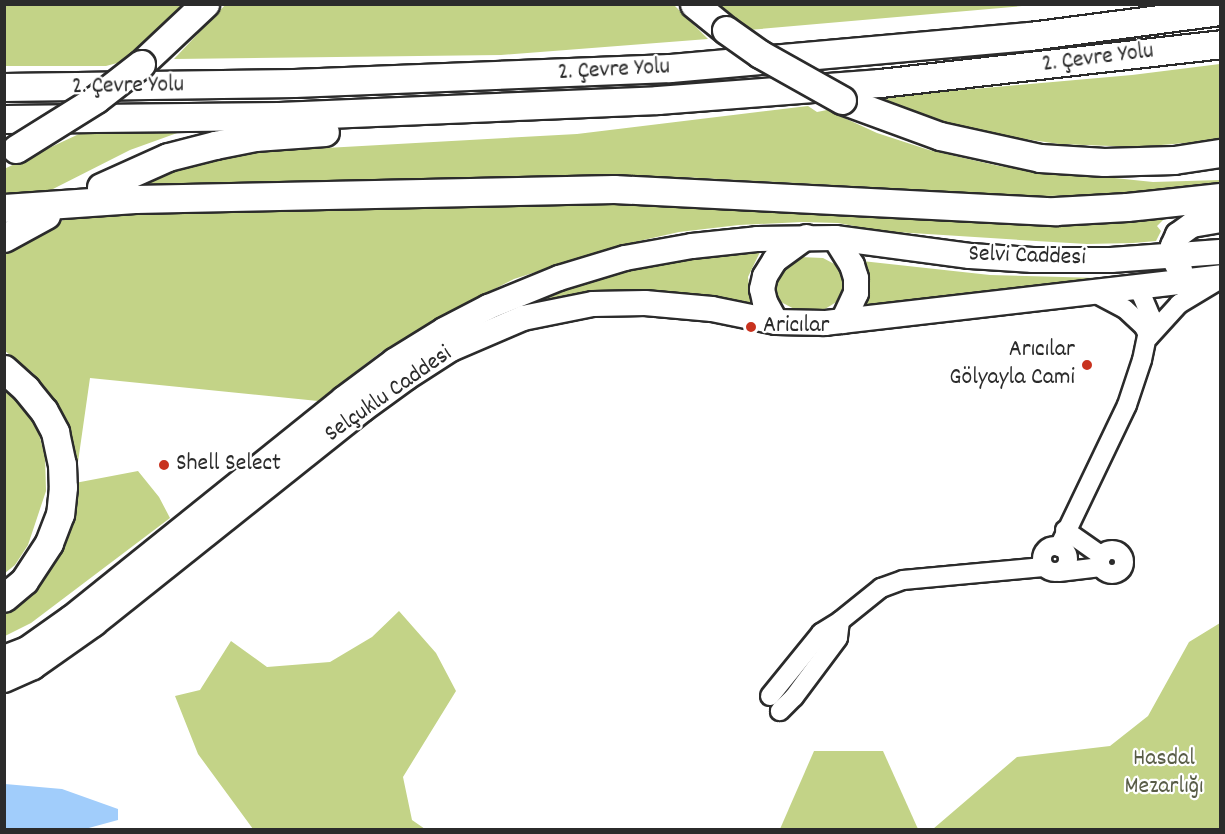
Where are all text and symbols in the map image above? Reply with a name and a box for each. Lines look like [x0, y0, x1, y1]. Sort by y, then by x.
street label: 2. Çevre Yolu [1041, 38, 1155, 80]
street label: 2. Çevre Yolu [557, 54, 671, 88]
street label: 2. Çevre Yolu [72, 72, 184, 102]
street label: Selvi Caddesi [968, 241, 1086, 273]
place label: Aricılar [763, 313, 829, 341]
marker: Aricılar [744, 320, 758, 334]
place label: Arıcılar Gölyayla Cami [949, 337, 1075, 393]
street label: Selçuklu Caddesi [320, 340, 458, 450]
marker: Arıcılar Gölyayla Cami [1080, 358, 1094, 372]
place label: Shell Select [176, 451, 281, 479]
marker: Shell Select [157, 458, 171, 472]
park label: Hasdal Mezarlığı [1125, 746, 1203, 802]

